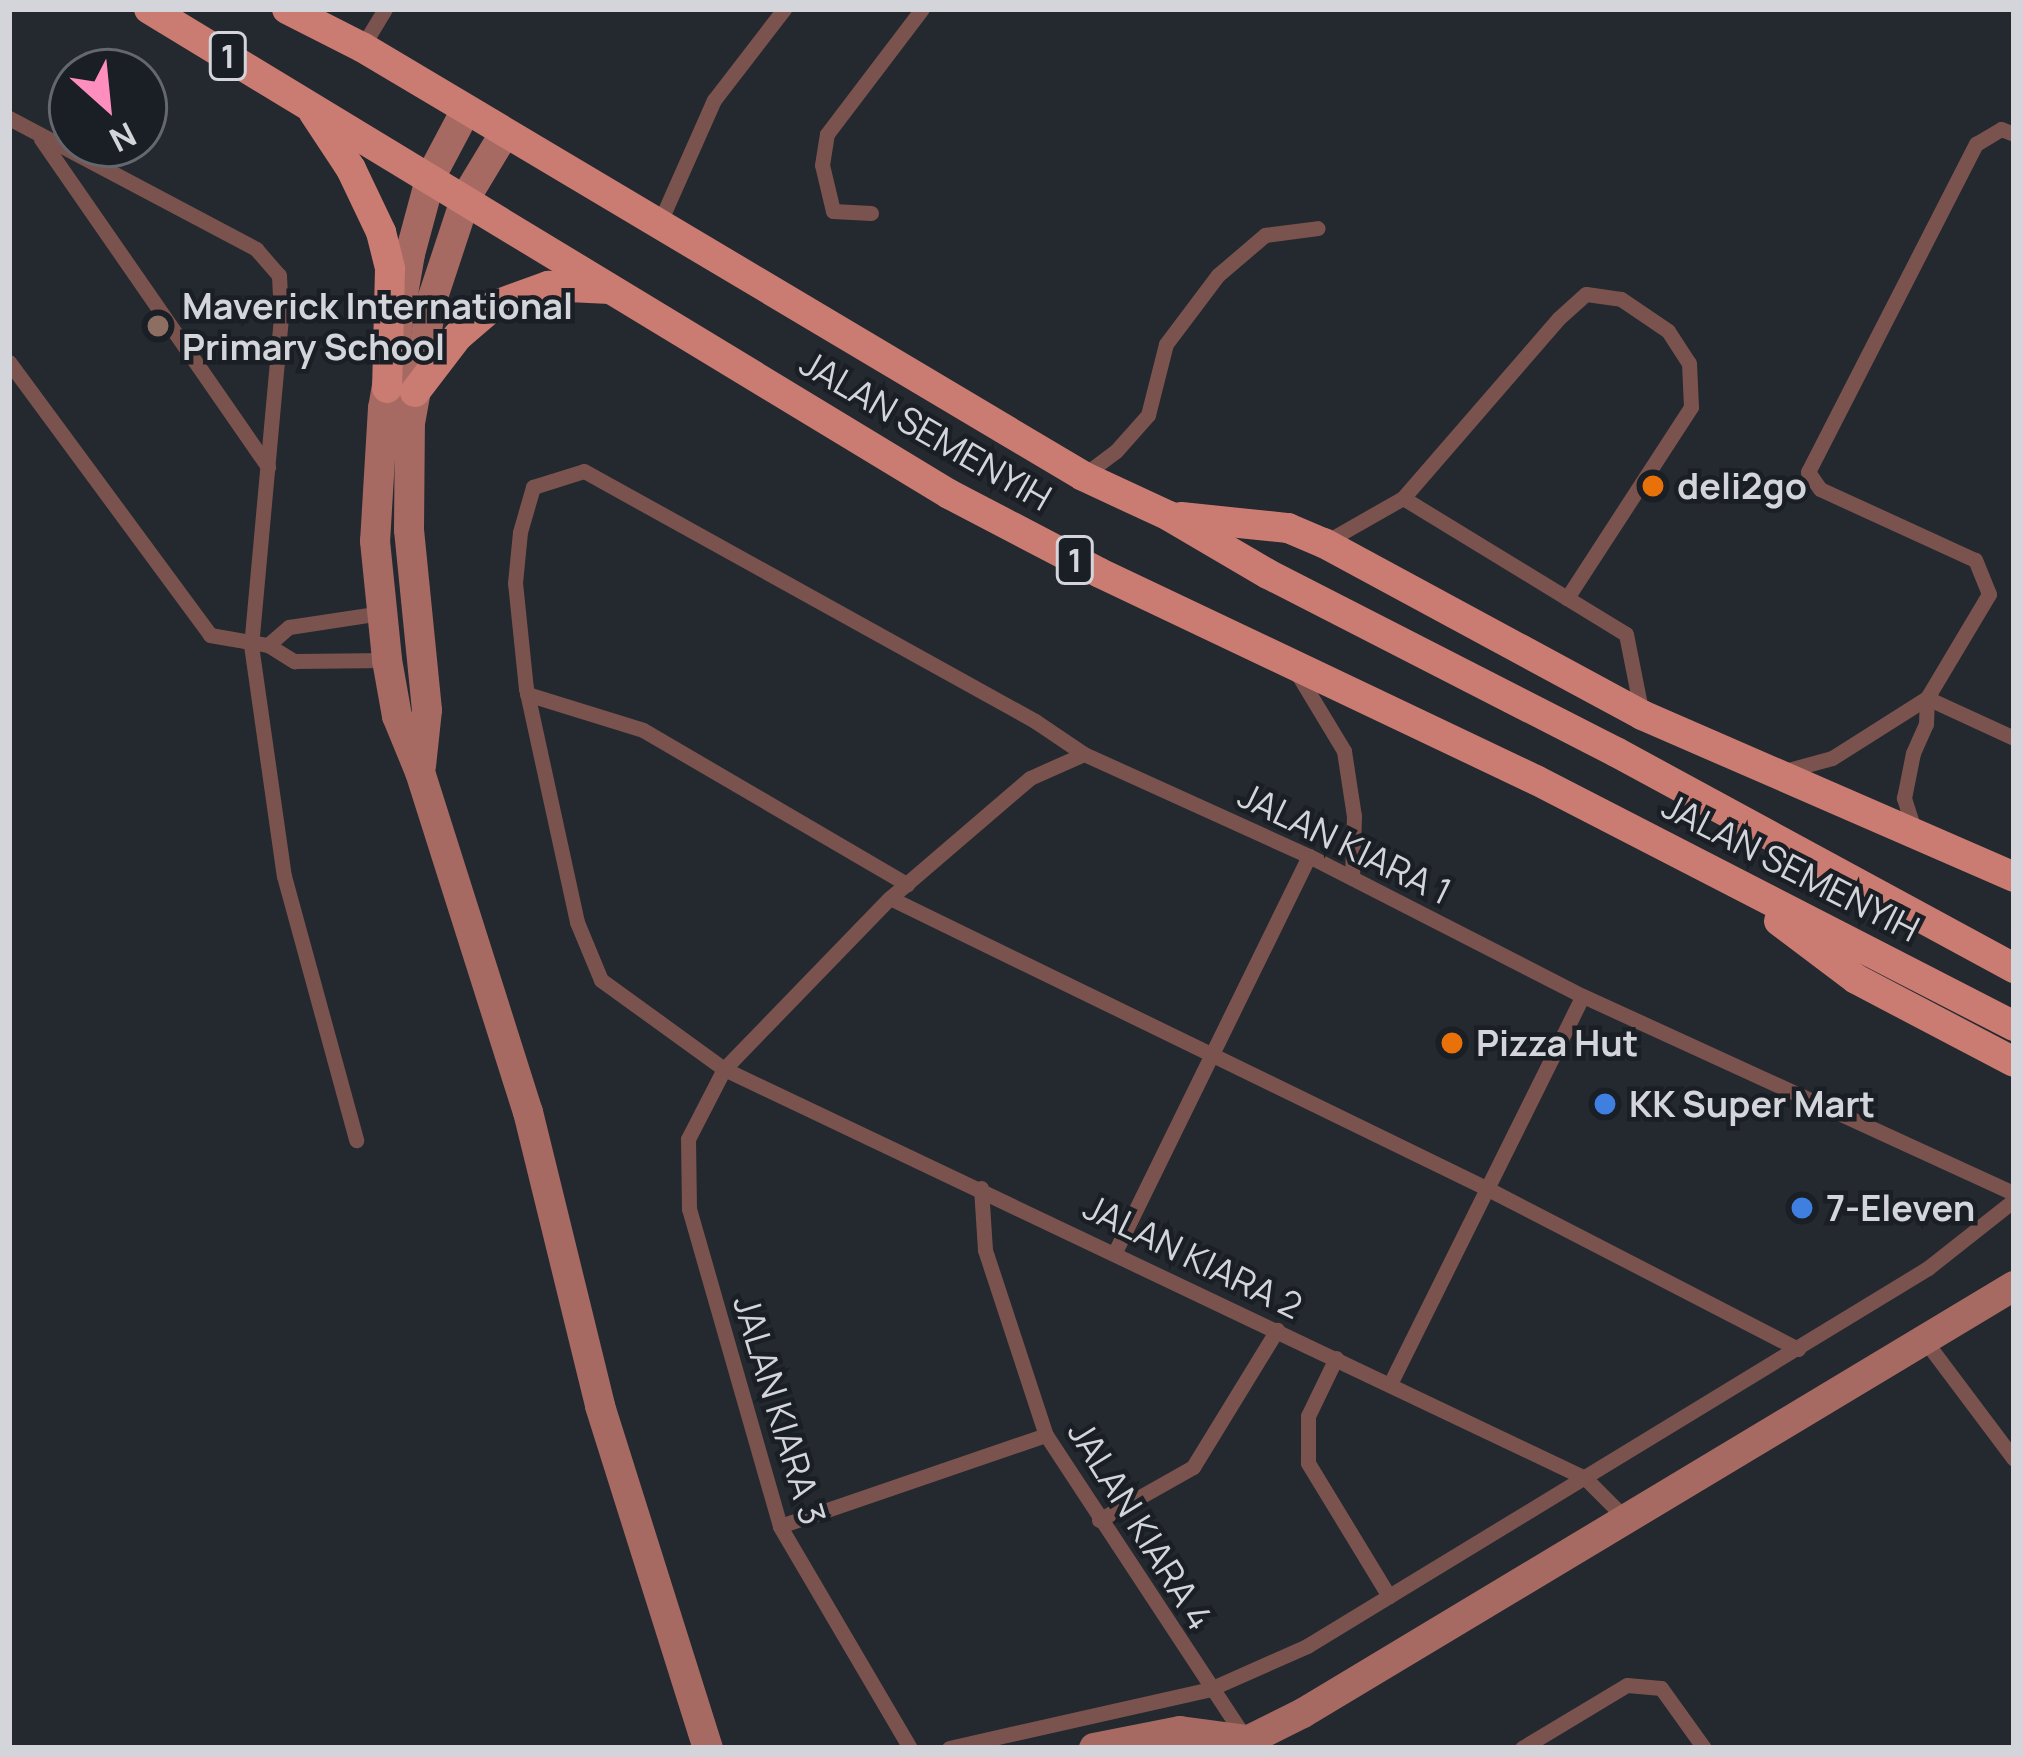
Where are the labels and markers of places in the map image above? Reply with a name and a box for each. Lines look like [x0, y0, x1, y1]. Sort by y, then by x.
place label: Maverick International Primary School [182, 283, 573, 368]
marker: Maverick International Primary School [145, 313, 171, 339]
place label: deli2go [1677, 464, 1807, 508]
marker: deli2go [1640, 473, 1666, 499]
place label: Pizza Hut [1476, 1021, 1638, 1065]
marker: Pizza Hut [1439, 1030, 1465, 1056]
place label: KK Super Mart [1629, 1082, 1876, 1126]
marker: KK Super Mart [1592, 1091, 1618, 1117]
place label: 7-Eleven [1826, 1186, 1975, 1230]
marker: 7-Eleven [1789, 1195, 1815, 1221]

